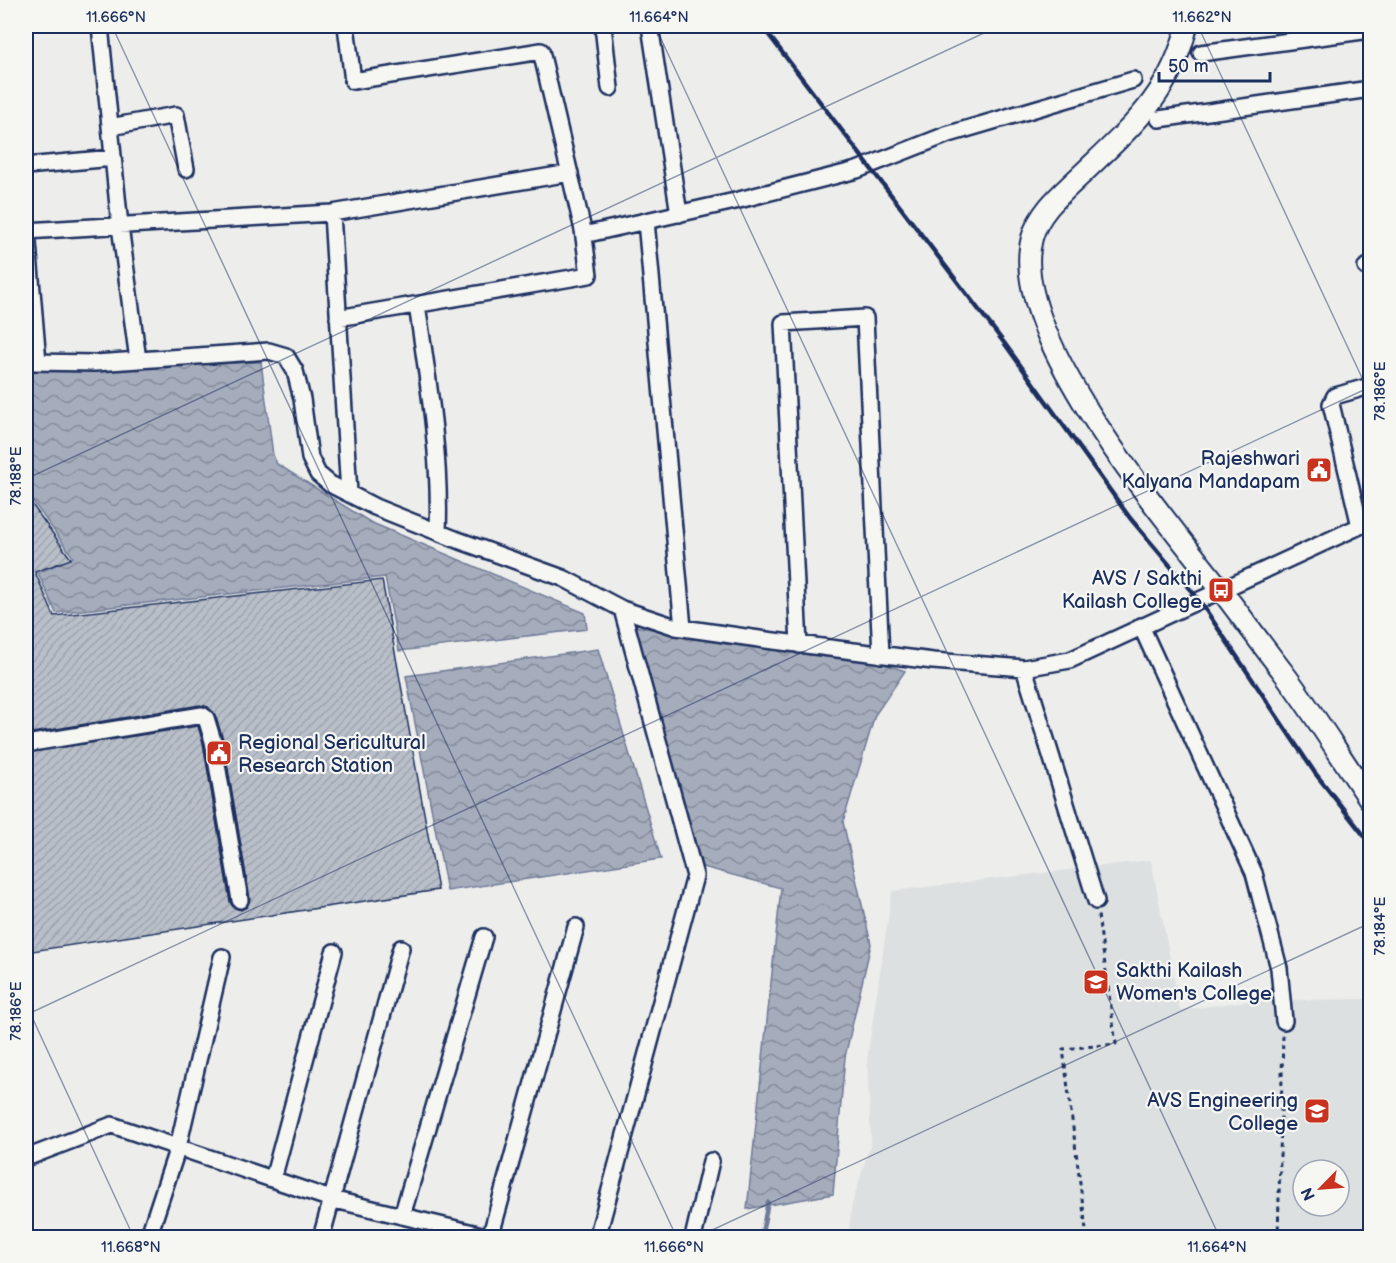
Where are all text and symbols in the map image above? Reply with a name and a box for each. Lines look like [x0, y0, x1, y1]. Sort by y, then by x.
text: 11.666°N [86, 8, 146, 27]
text: 11.664°N [629, 8, 689, 27]
text: 11.662°N [1172, 8, 1232, 27]
scale bar [1159, 45, 1270, 83]
text: 50 m [1168, 56, 1209, 77]
text: 78.186°E [1371, 361, 1390, 421]
text: 78.188°E [7, 446, 26, 506]
place label: Rajeshwari Kalyana Mandapam [1122, 447, 1300, 494]
public building icon: Rajeshwari Kalyana Mandapam [1304, 455, 1334, 485]
place label: AVS / Sakthi Kailash College [1062, 567, 1202, 614]
bus stop icon: AVS / Sakthi Kailash College [1206, 575, 1236, 605]
place label: Regional Sericultural Research Station [238, 731, 426, 778]
public building icon: Regional Sericultural Research Station [204, 738, 234, 768]
text: 78.184°E [1371, 896, 1390, 955]
place label: Sakthi Kailash Women's College [1116, 959, 1272, 1006]
school or university icon: Sakthi Kailash Women's College [1081, 967, 1111, 997]
text: 78.186°E [7, 981, 26, 1041]
place label: AVS Engineering College [1147, 1089, 1298, 1136]
school or university icon: AVS Engineering College [1302, 1096, 1332, 1126]
north arrow [1291, 1158, 1351, 1218]
text: N [1298, 1184, 1320, 1203]
text: 11.668°N [101, 1238, 161, 1257]
text: 11.666°N [644, 1238, 704, 1257]
text: 11.664°N [1187, 1238, 1247, 1257]

